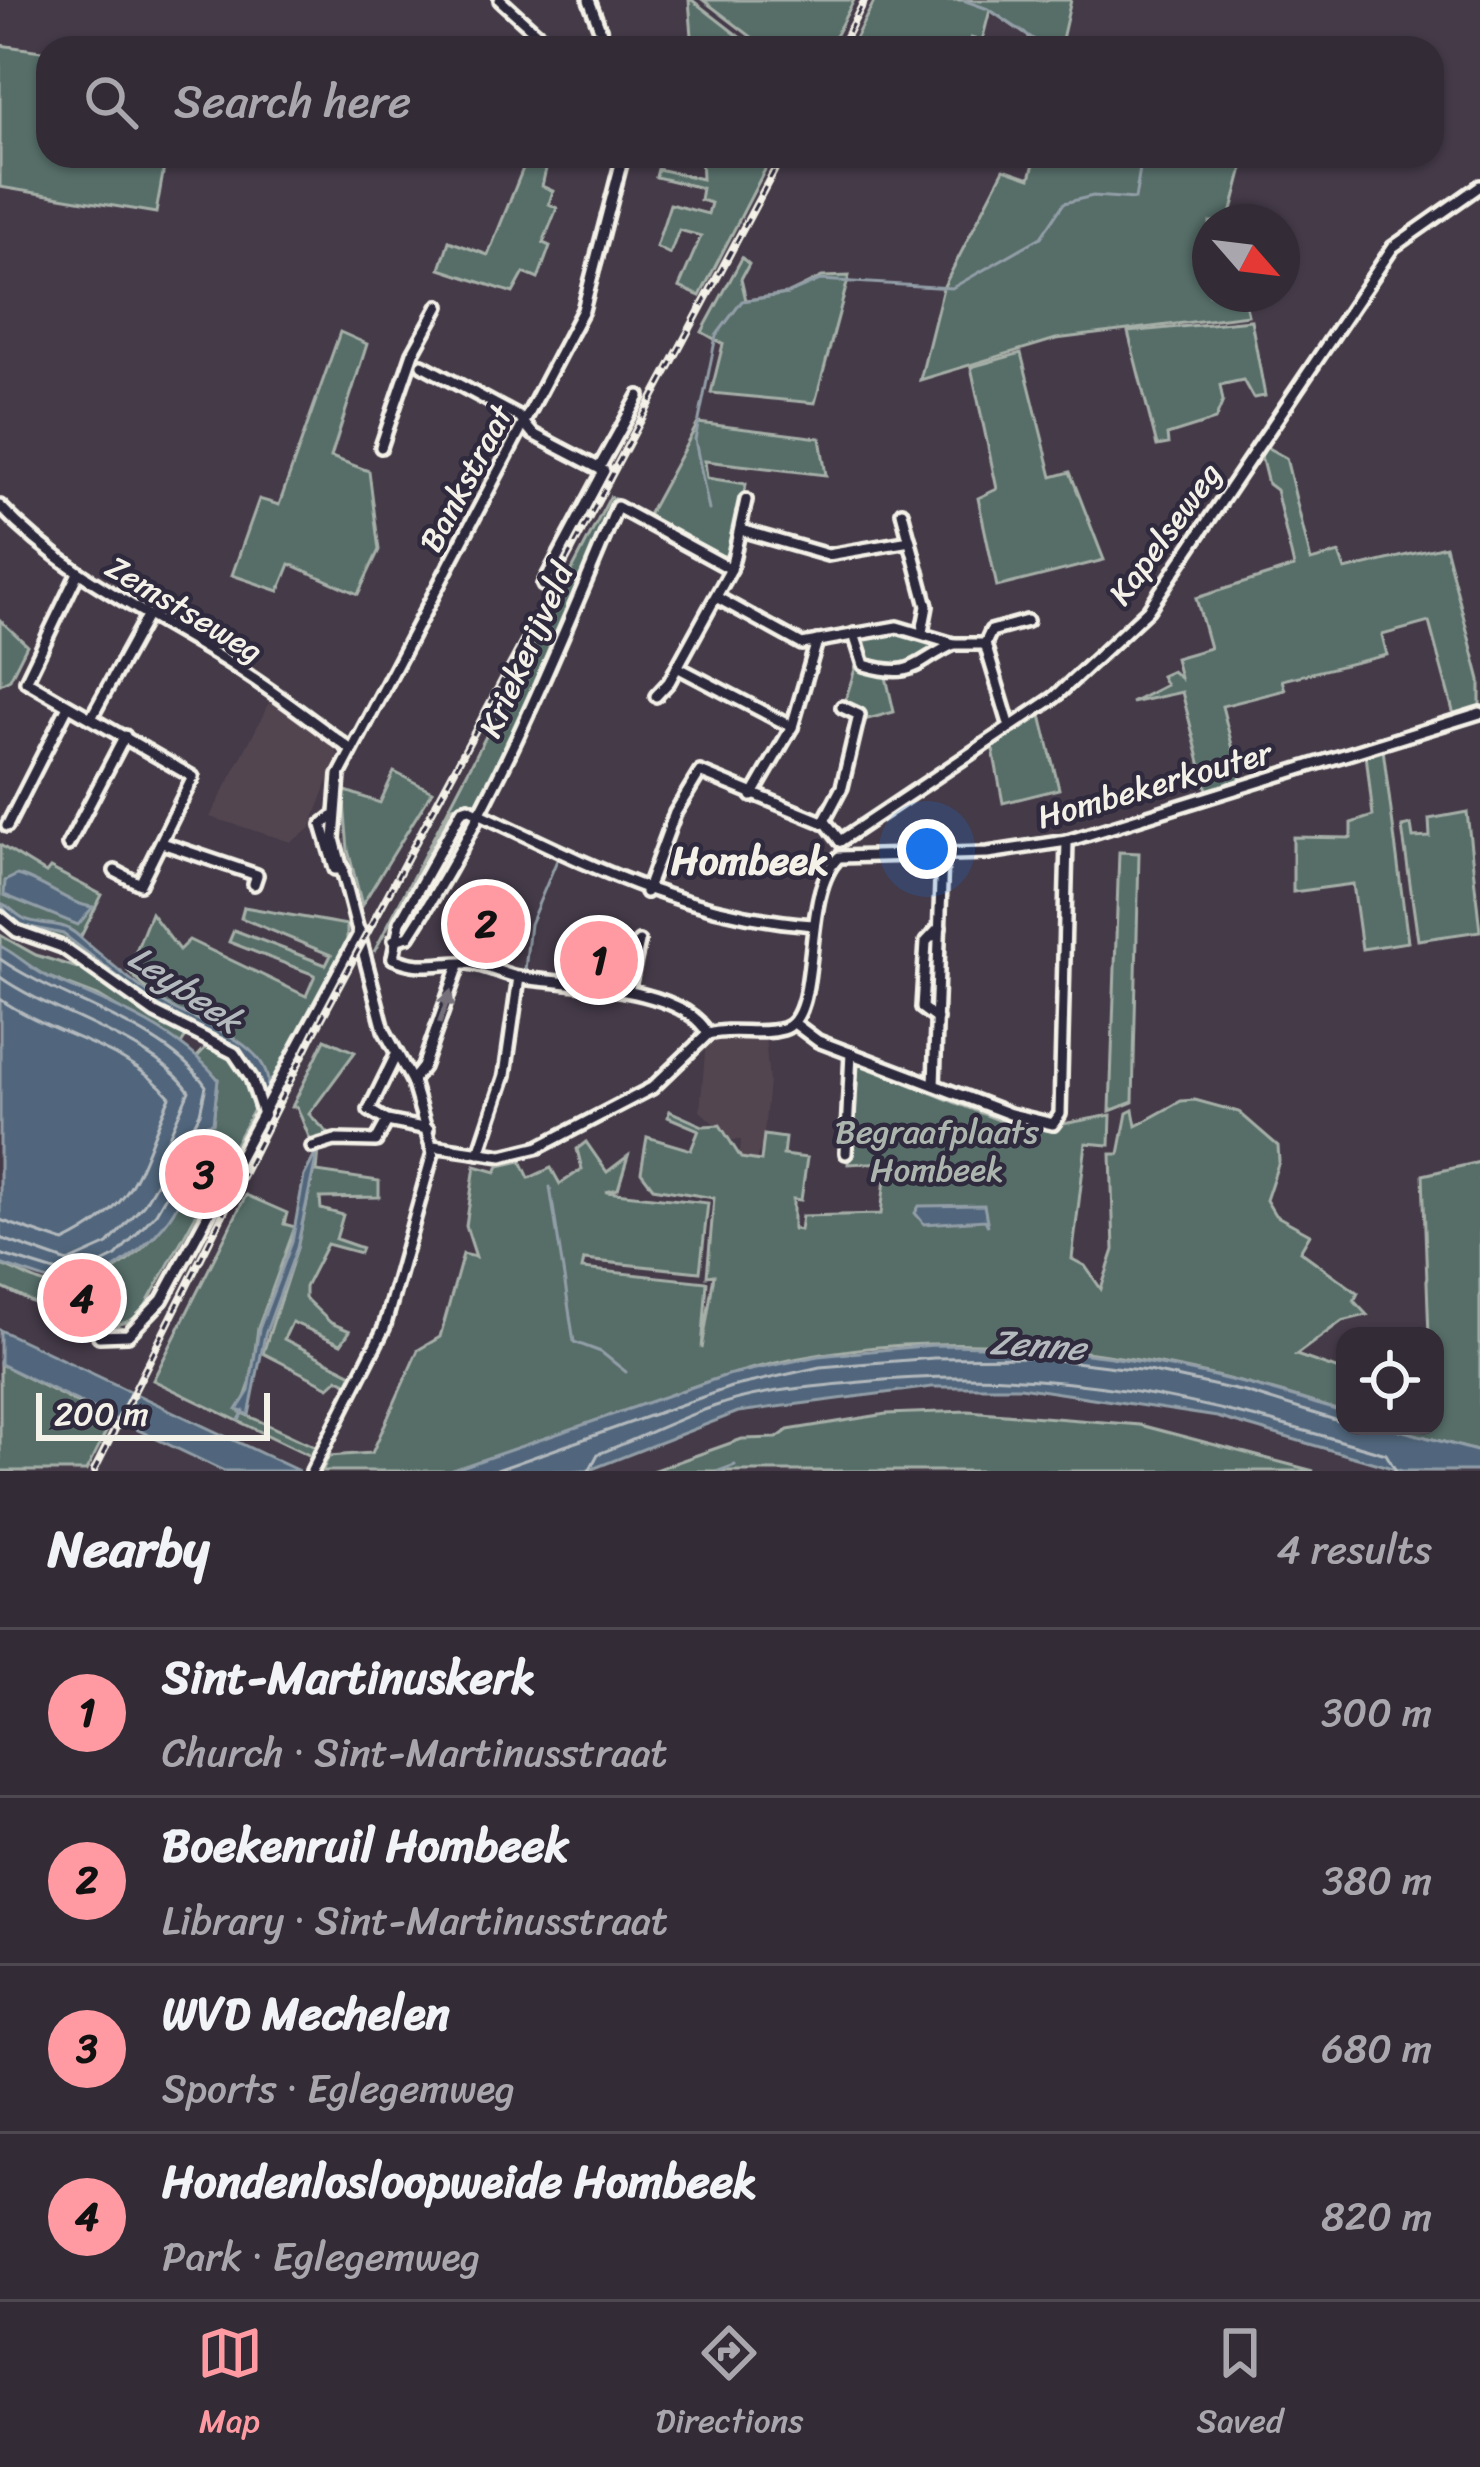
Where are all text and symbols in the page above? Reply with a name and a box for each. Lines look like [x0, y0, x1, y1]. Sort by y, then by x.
search box [36, 36, 1444, 168]
text: Search here [174, 62, 411, 142]
icon: search [78, 69, 144, 135]
north arrow [1192, 204, 1300, 312]
street label: Bankstraat [403, 392, 530, 563]
street label: Kapelseweg [1092, 449, 1237, 618]
street label: Zemstseweg [94, 539, 275, 679]
street label: Kriekerijveld [462, 551, 591, 747]
street label: Hombekerkouter [1030, 723, 1281, 846]
your location [897, 819, 957, 879]
district label: Hombeek [671, 826, 829, 895]
pin: 2 [447, 879, 525, 969]
pin: 1 [560, 915, 638, 1005]
water label: Leybeek [114, 927, 258, 1052]
one-way arrow [437, 989, 455, 1025]
park label: Begraafplaats Hombeek [835, 1103, 1040, 1199]
pin: 3 [165, 1129, 243, 1219]
pin: 4 [43, 1253, 121, 1343]
water label: Zenne [988, 1310, 1091, 1380]
map controls [1336, 1327, 1444, 1435]
button: locate [1336, 1327, 1444, 1435]
text: 200 m [54, 1385, 149, 1443]
scale bar [36, 1387, 270, 1440]
text: Nearby [48, 1504, 209, 1594]
text: 4 results [1277, 1515, 1432, 1584]
text: Sint-Martinuskerk [162, 1638, 535, 1718]
text: 1 [79, 1678, 95, 1747]
text: 300 m [1321, 1678, 1432, 1747]
text: Church · Sint-Martinusstraat [162, 1718, 668, 1787]
text: Boekenruil Hombeek [162, 1806, 569, 1886]
text: 2 [76, 1846, 98, 1915]
text: 380 m [1322, 1846, 1432, 1915]
text: Library · Sint-Martinusstraat [162, 1886, 668, 1955]
text: WVD Mechelen [162, 1974, 450, 2054]
text: 3 [76, 2014, 98, 2083]
text: 680 m [1322, 2014, 1432, 2083]
text: Sports · Eglegemweg [162, 2054, 515, 2123]
text: Hondenlosloopweide Hombeek [162, 2142, 757, 2222]
text: 4 [75, 2182, 99, 2251]
text: 820 m [1321, 2182, 1432, 2251]
text: Park · Eglegemweg [162, 2222, 480, 2291]
tab: Map [197, 2320, 263, 2450]
tab: Directions [656, 2320, 803, 2450]
tab: Saved [1196, 2320, 1283, 2450]

